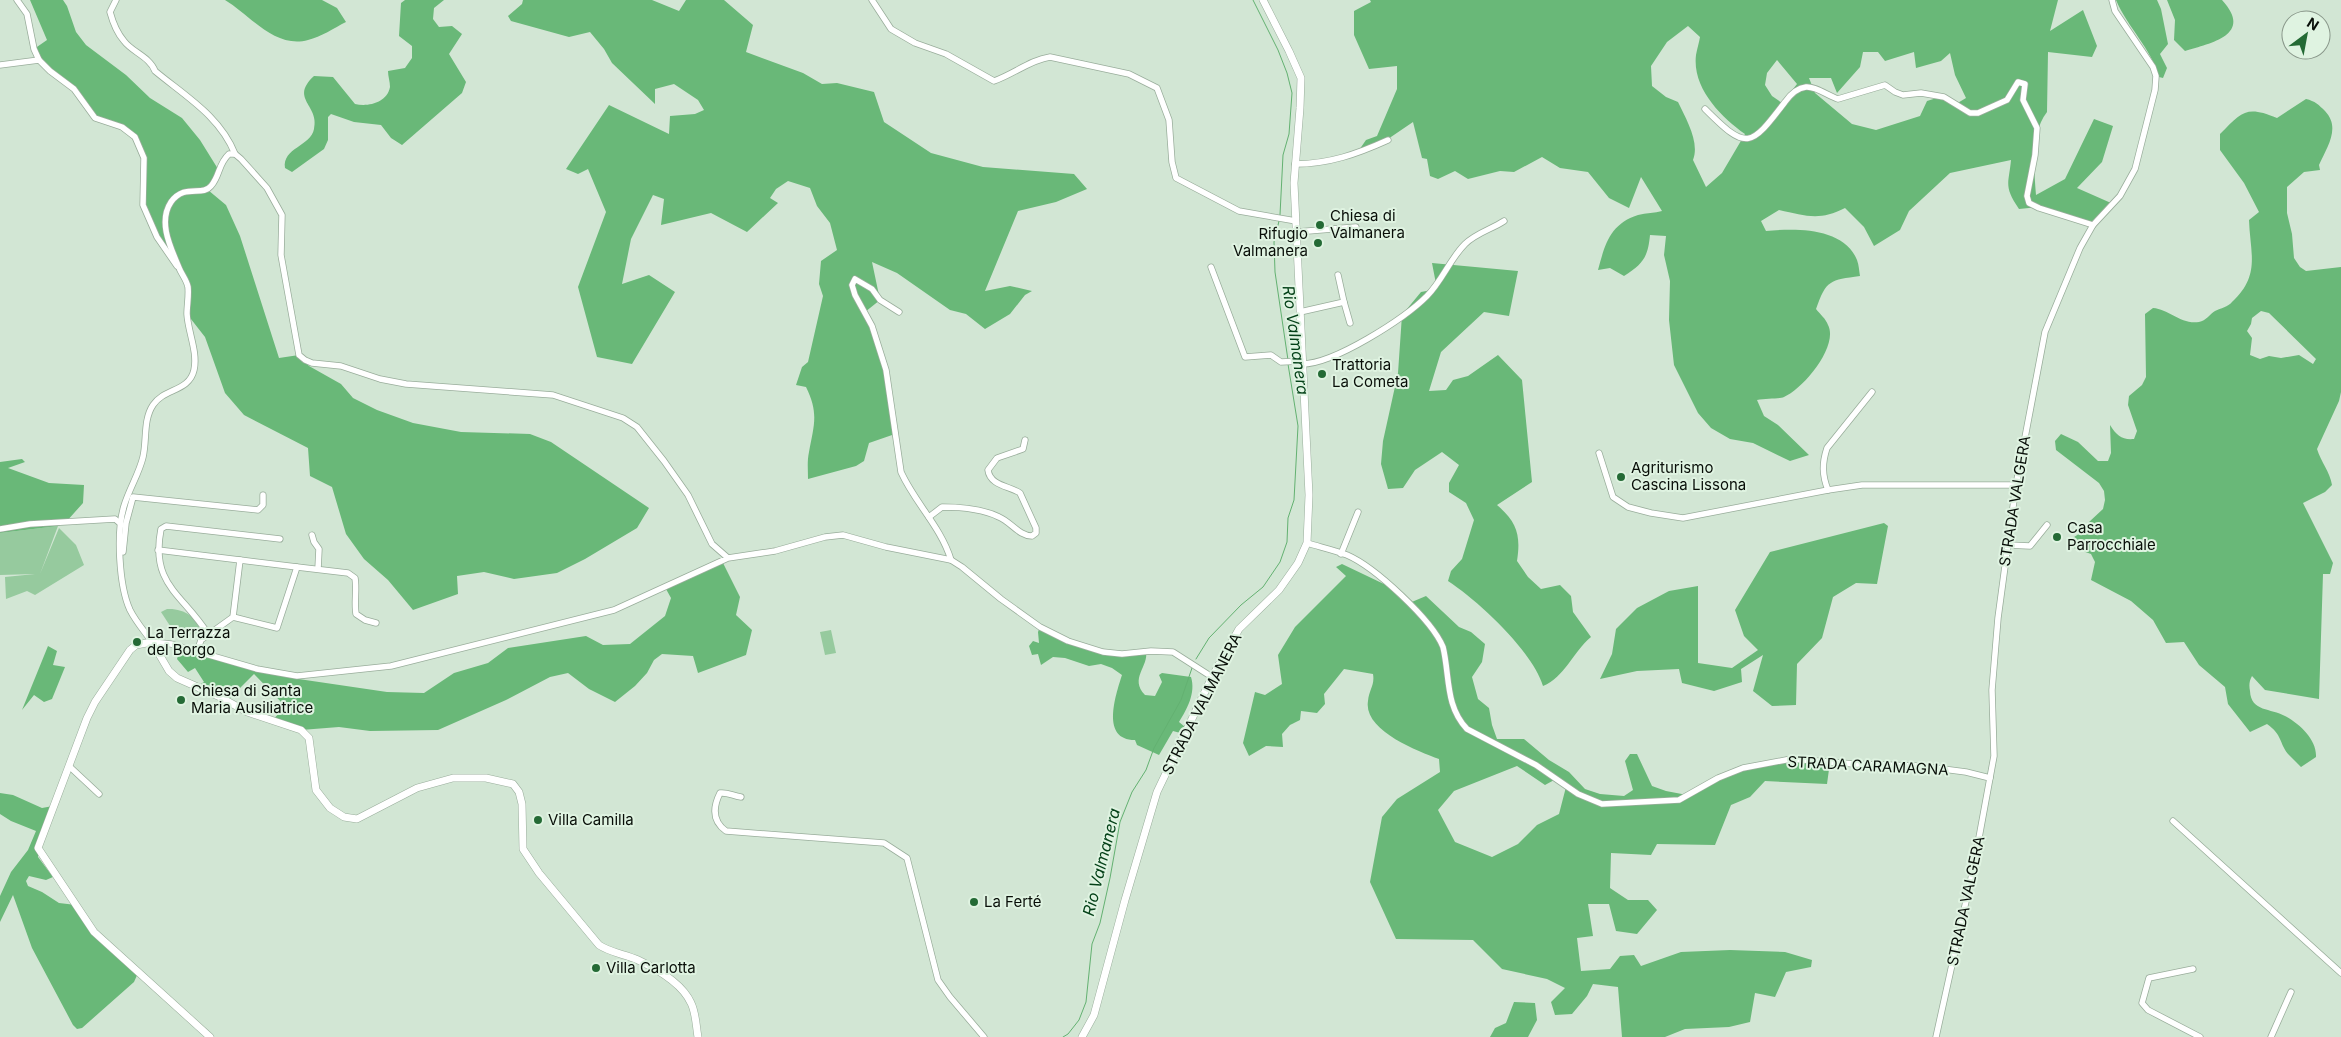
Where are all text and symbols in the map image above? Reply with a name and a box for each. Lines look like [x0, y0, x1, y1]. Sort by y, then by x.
north arrow [2281, 10, 2331, 60]
text: N [2304, 14, 2322, 34]
place label: Chiesa di Valmanera [1330, 206, 1405, 242]
marker: Chiesa di Valmanera [1314, 219, 1326, 231]
place label: Rifugio Valmanera [1233, 224, 1308, 260]
marker: Rifugio Valmanera [1312, 237, 1324, 249]
water label: Rio Valmanera [1278, 284, 1314, 396]
place label: Trattoria La Cometa [1332, 355, 1408, 391]
marker: Trattoria La Cometa [1316, 368, 1328, 380]
street label: STRADA VALGERA [1995, 434, 2034, 568]
place label: Agriturismo Cascina Lissona [1631, 458, 1746, 494]
marker: Agriturismo Cascina Lissona [1615, 471, 1627, 483]
place label: Casa Parrocchiale [2067, 518, 2156, 554]
marker: Casa Parrocchiale [2051, 531, 2063, 543]
place label: La Terrazza del Borgo [147, 623, 230, 659]
street label: STRADA VALMANERA [1158, 630, 1246, 778]
marker: La Terrazza del Borgo [131, 636, 143, 648]
place label: Chiesa di Santa Maria Ausiliatrice [191, 681, 313, 717]
marker: Chiesa di Santa Maria Ausiliatrice [175, 694, 187, 706]
street label: STRADA CARAMAGNA [1787, 752, 1949, 779]
water label: Rio Valmanera [1078, 806, 1124, 918]
place label: Villa Camilla [548, 810, 634, 829]
marker: Villa Camilla [532, 814, 544, 826]
street label: STRADA VALGERA [1942, 834, 1989, 967]
place label: La Ferté [984, 892, 1042, 911]
marker: La Ferté [968, 896, 980, 908]
place label: Villa Carlotta [606, 958, 696, 977]
marker: Villa Carlotta [590, 962, 602, 974]

